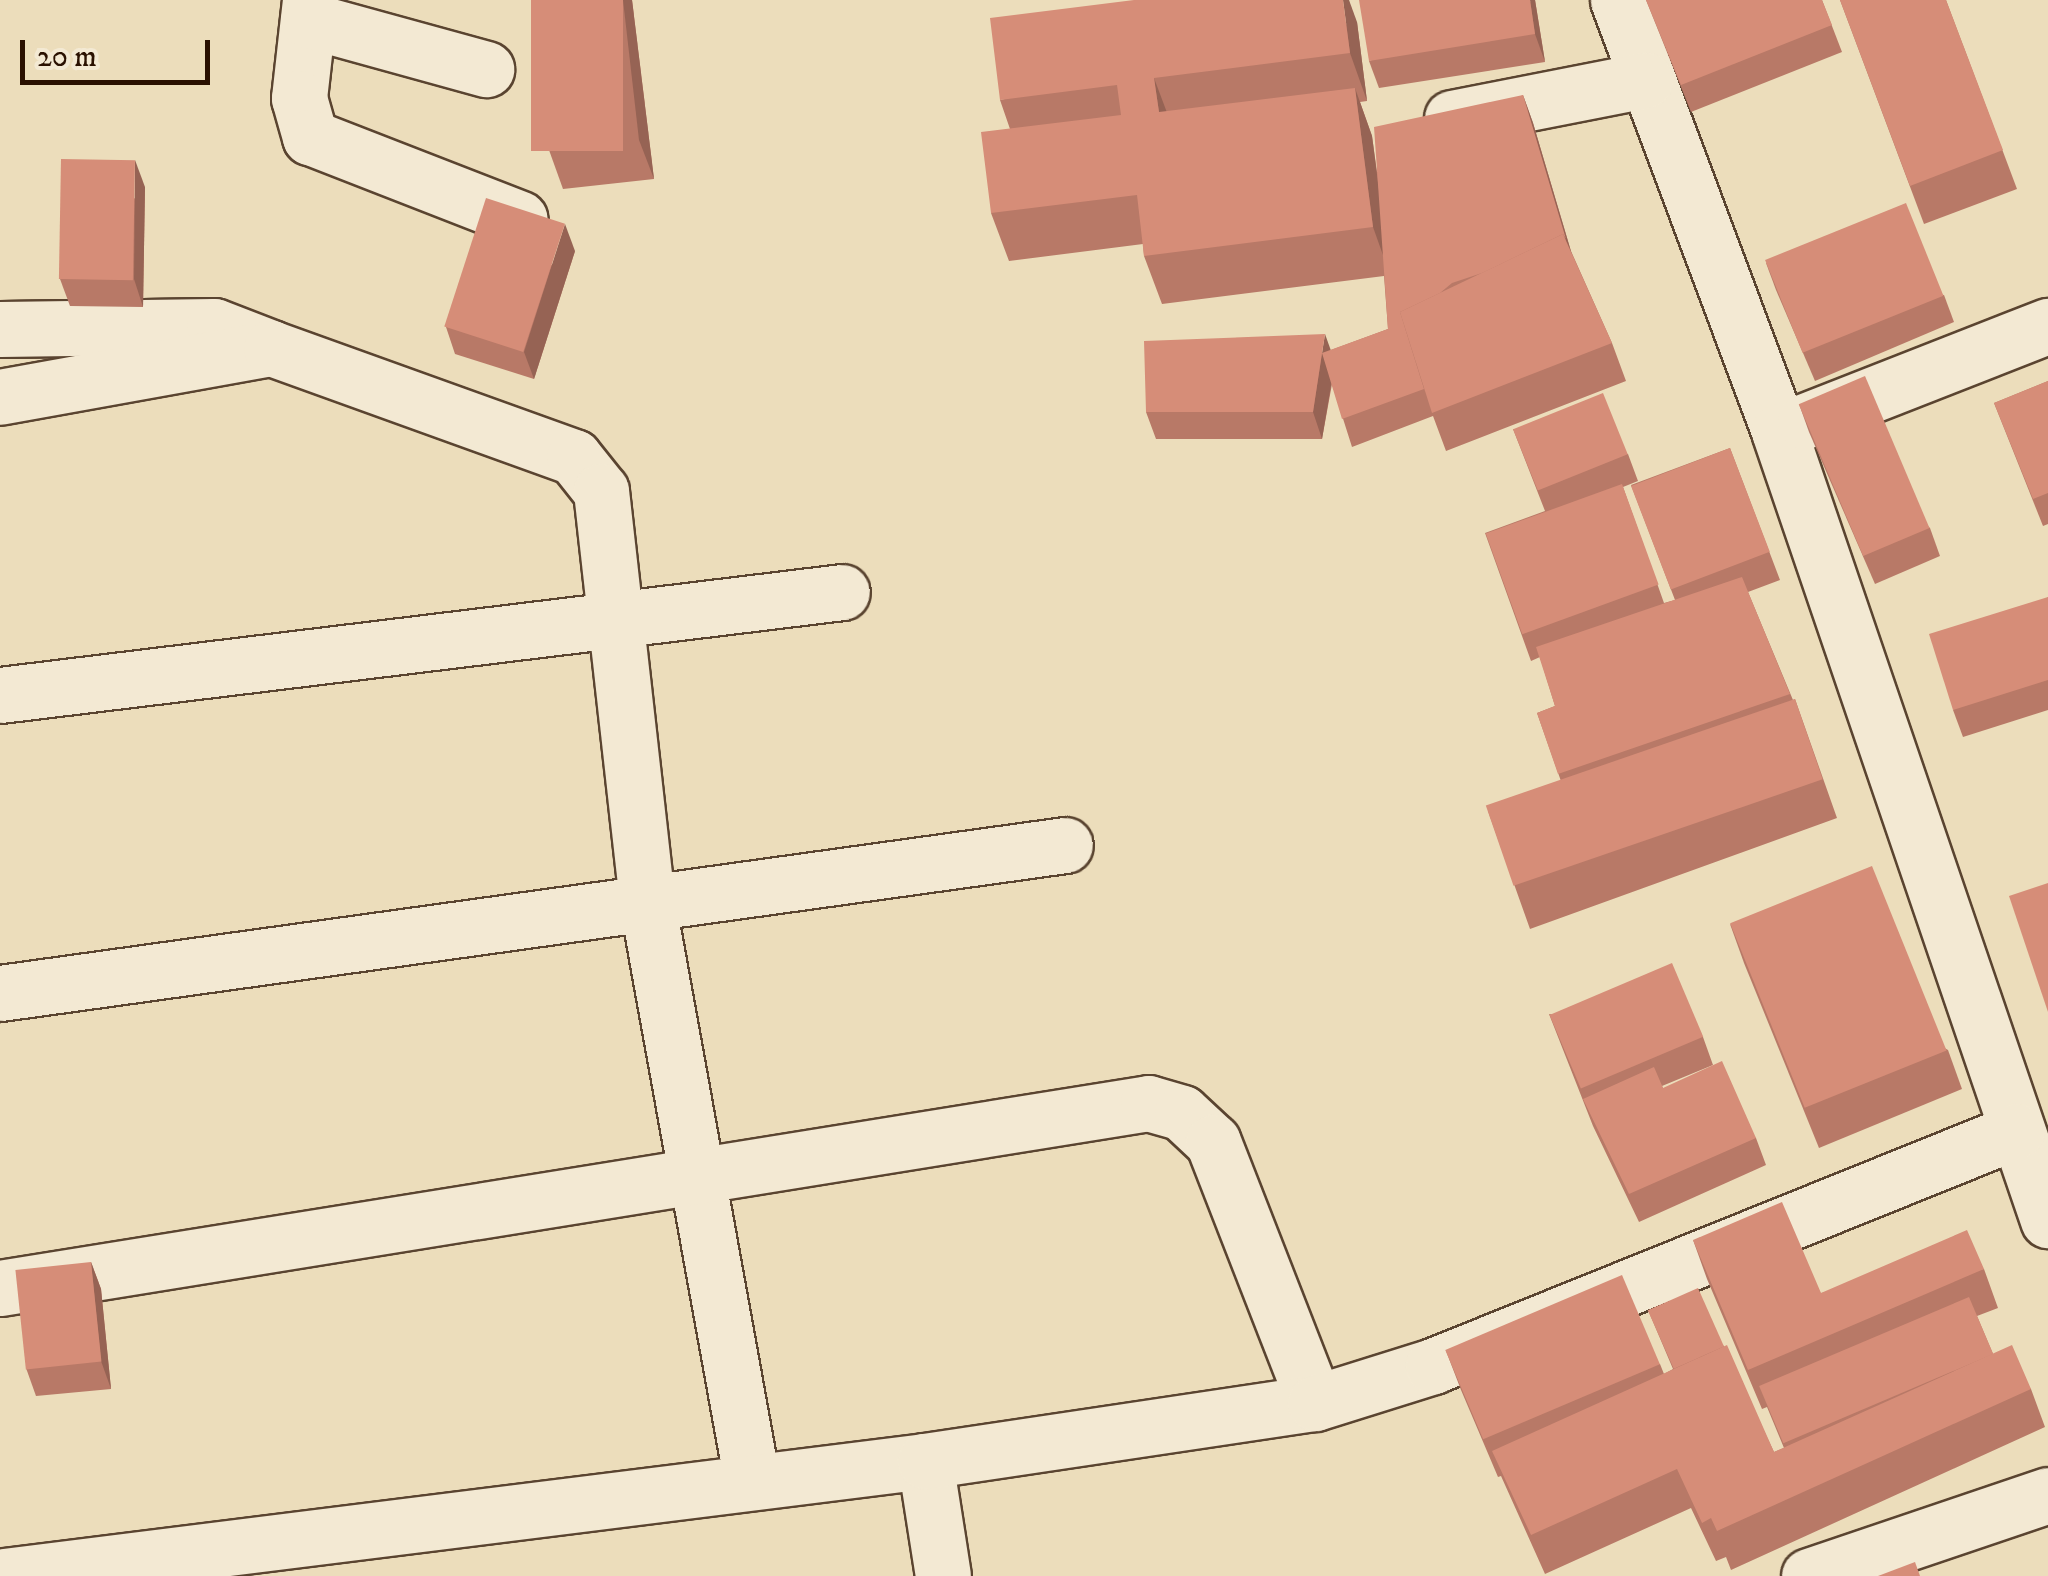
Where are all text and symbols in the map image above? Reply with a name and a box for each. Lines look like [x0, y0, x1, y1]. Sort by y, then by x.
scale bar [25, 20, 215, 82]
text: 20 m [37, 39, 97, 76]

